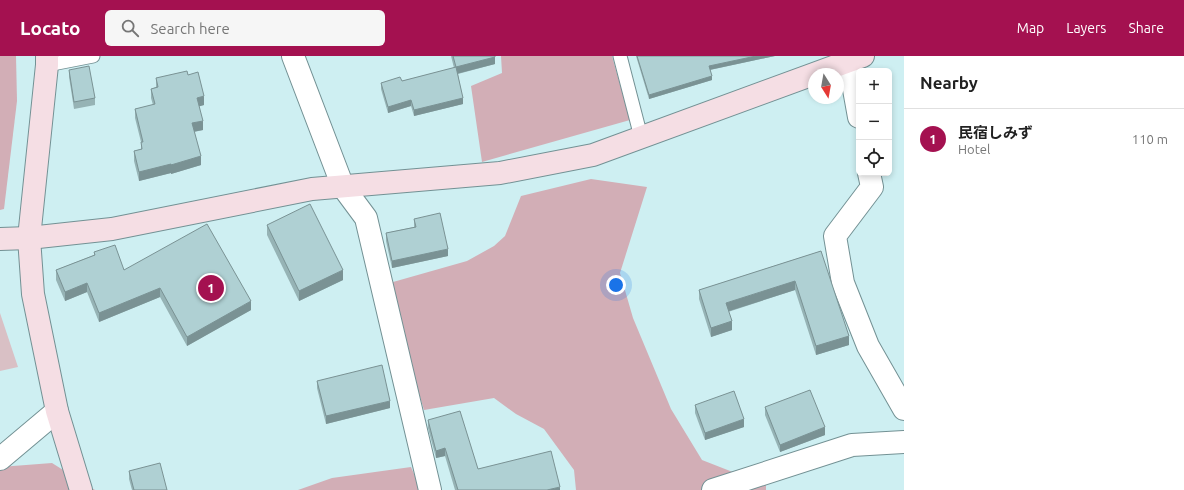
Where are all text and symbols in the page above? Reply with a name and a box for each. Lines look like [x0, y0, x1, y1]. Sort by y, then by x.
search box [105, 10, 385, 46]
text: Locato [20, 17, 81, 39]
icon: search [119, 17, 141, 39]
text: Search here [151, 20, 230, 37]
text: Map [1017, 20, 1044, 36]
text: Layers [1066, 20, 1106, 36]
text: Share [1128, 20, 1164, 36]
north arrow [808, 68, 844, 104]
map controls [856, 68, 892, 176]
button: + [856, 68, 892, 104]
text: Nearby [920, 73, 978, 92]
button: − [856, 104, 892, 140]
text: 民宿しみず [958, 124, 1033, 141]
text: 1 [929, 132, 937, 146]
text: 110 m [1132, 132, 1168, 146]
button: locate [856, 140, 892, 176]
text: Hotel [958, 142, 990, 156]
pin: 1 [198, 273, 224, 303]
your location [606, 275, 626, 295]

